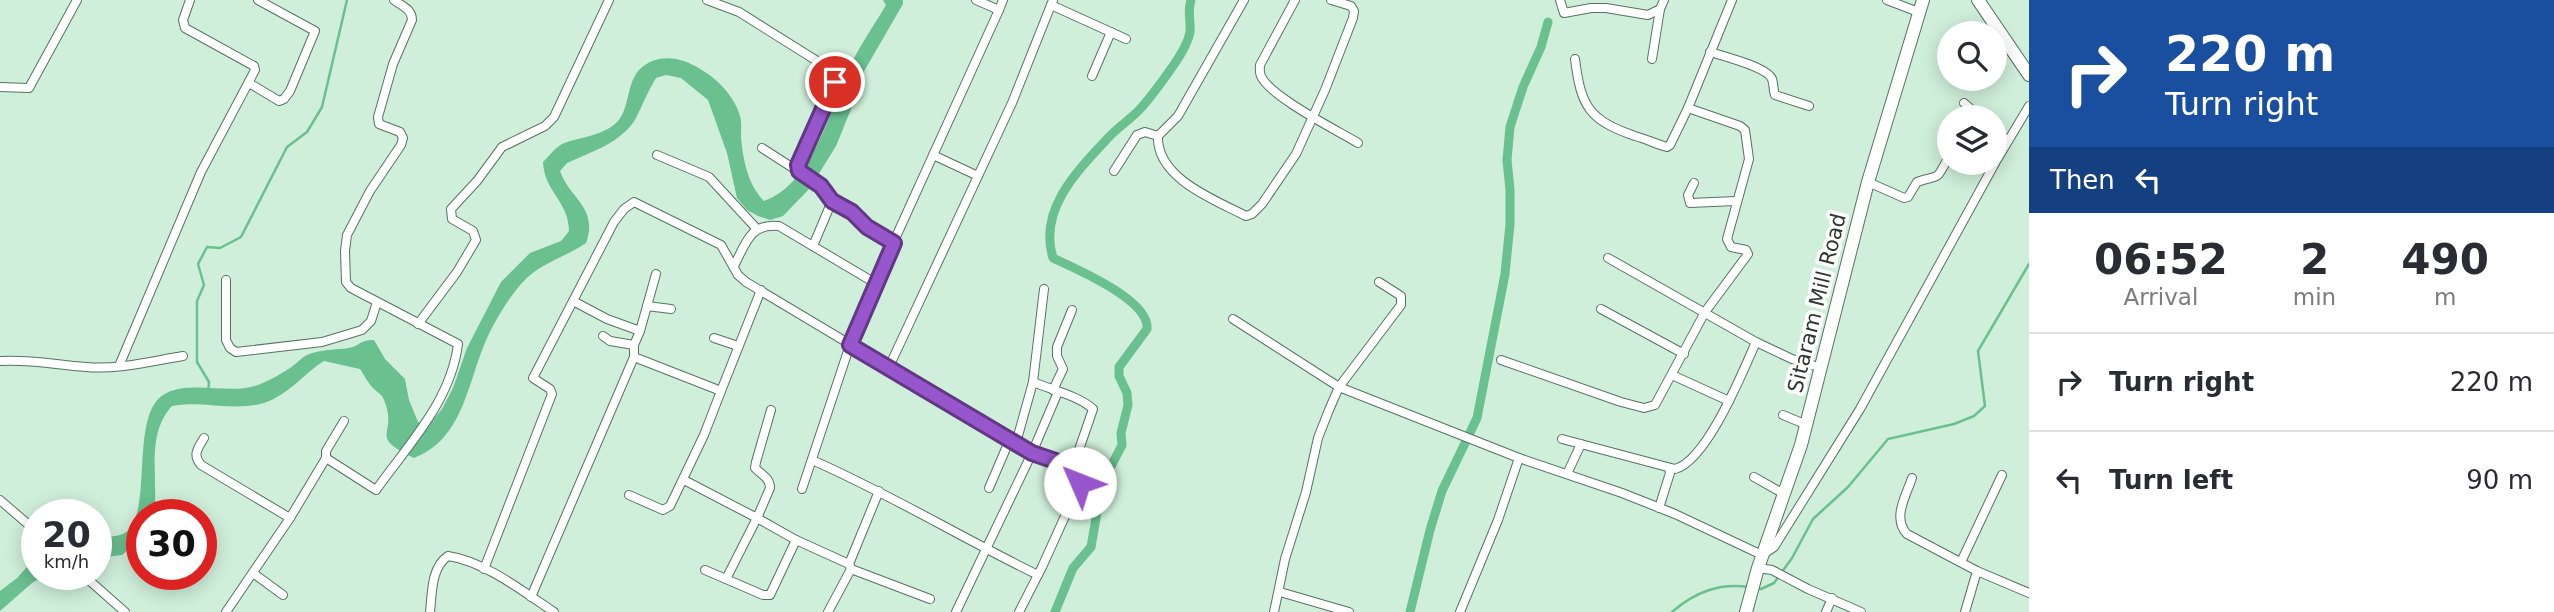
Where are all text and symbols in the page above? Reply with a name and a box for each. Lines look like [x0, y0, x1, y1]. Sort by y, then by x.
map controls [1937, 21, 2007, 175]
button: search [1937, 21, 2007, 91]
text: 220 m [2165, 26, 2335, 83]
icon: right [2050, 28, 2141, 119]
pin [805, 52, 865, 112]
icon: arrive [816, 63, 854, 101]
text: Turn right [2165, 85, 2318, 123]
button: layers [1937, 105, 2007, 175]
icon: left [2129, 161, 2167, 199]
text: Then [2050, 165, 2115, 195]
street label: Sitaram Mill Road [1783, 211, 1851, 395]
text: 06:52 [2094, 235, 2228, 284]
text: 2 [2300, 235, 2329, 284]
text: 490 [2401, 235, 2489, 284]
text: Arrival [2124, 284, 2198, 310]
text: min [2293, 284, 2336, 310]
text: m [2434, 284, 2456, 310]
icon: right [2050, 363, 2088, 401]
text: Turn right [2109, 367, 2254, 397]
text: 220 m [2450, 367, 2533, 397]
position arrow [1043, 446, 1117, 520]
icon: left [2050, 461, 2088, 499]
text: Turn left [2109, 465, 2233, 495]
text: 90 m [2466, 465, 2533, 495]
speed limit sign: 30 [126, 499, 217, 590]
text: 20 [42, 515, 91, 555]
text: km/h [44, 551, 89, 572]

